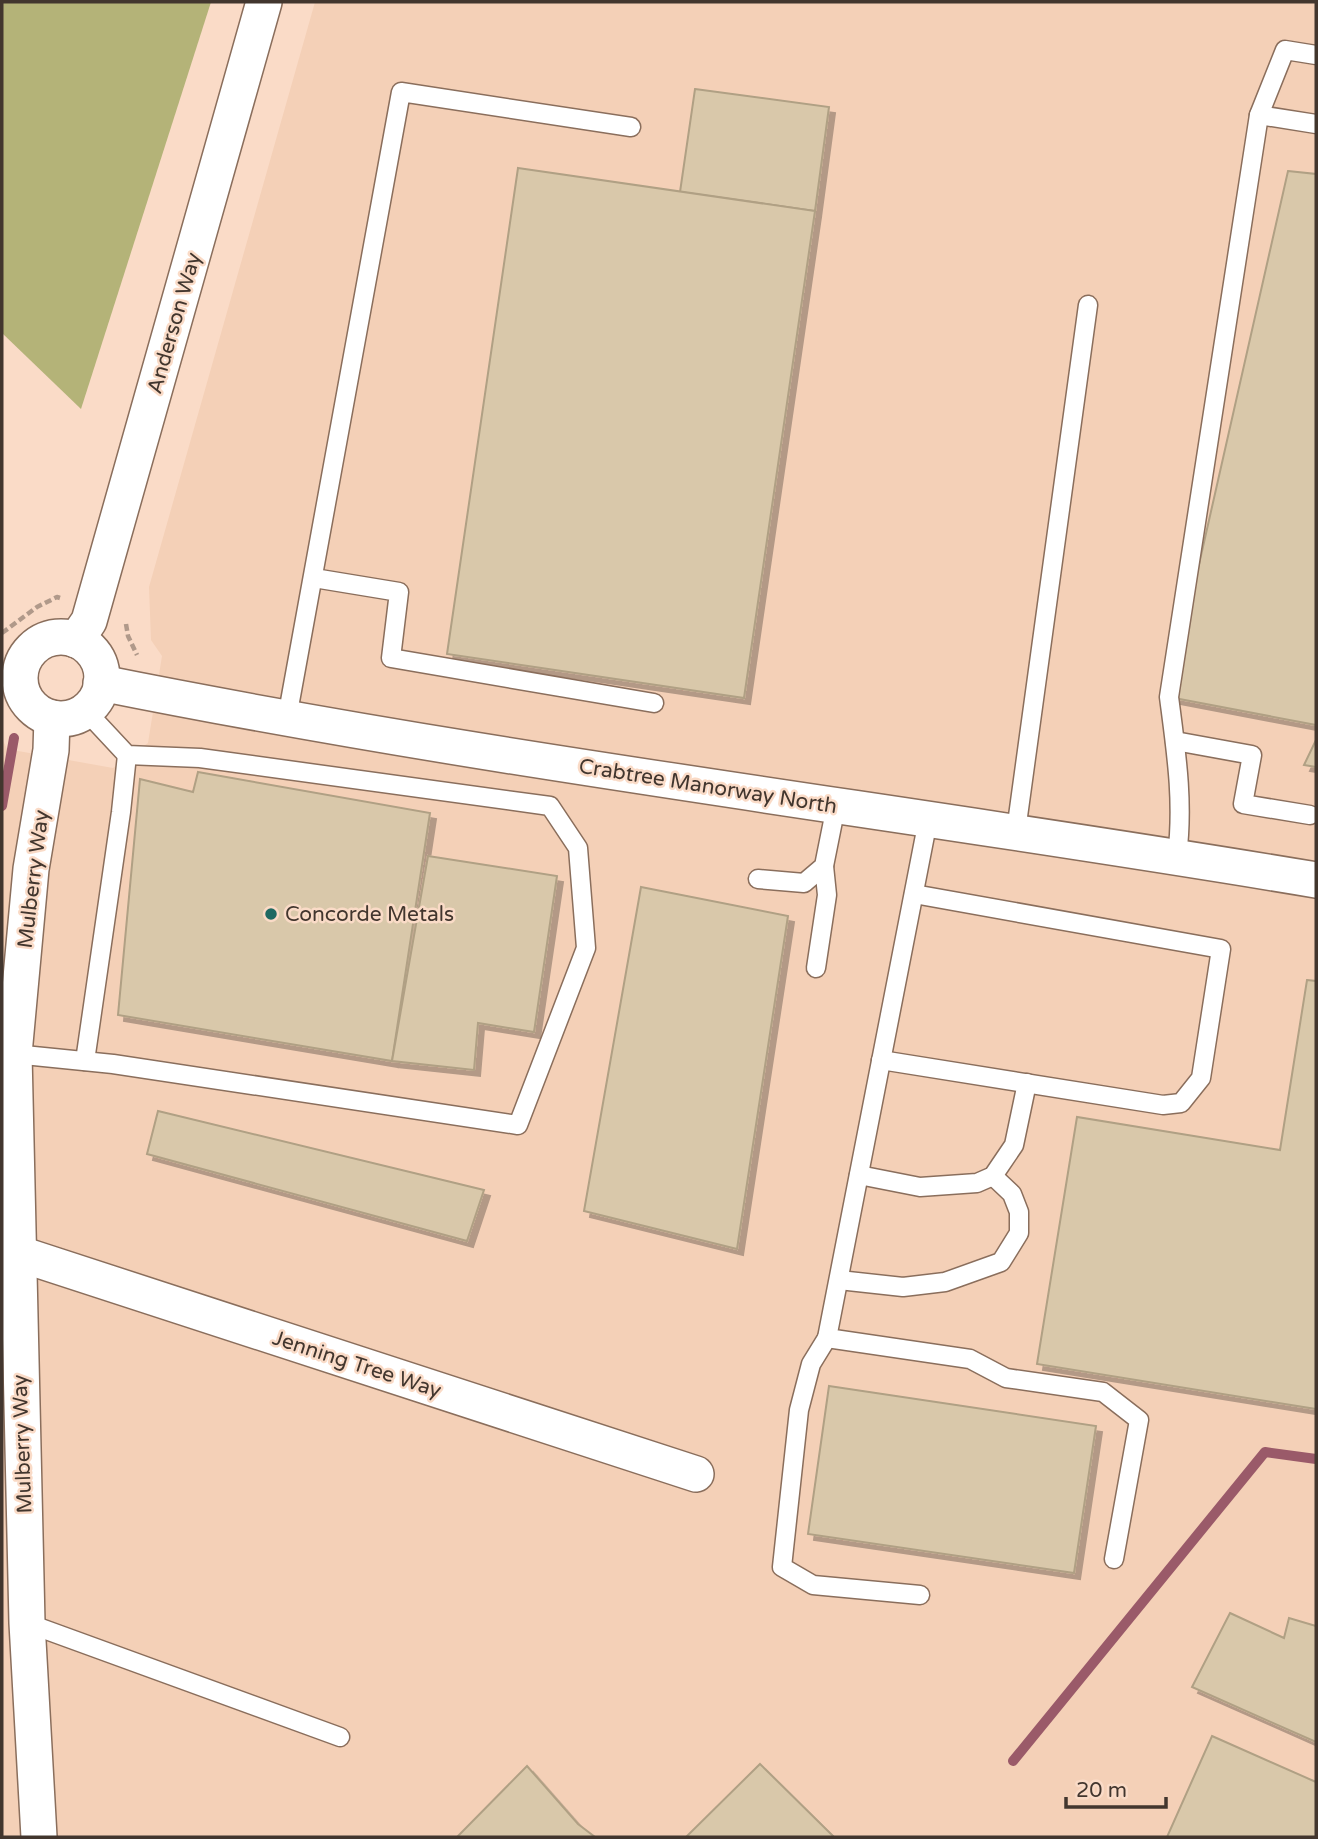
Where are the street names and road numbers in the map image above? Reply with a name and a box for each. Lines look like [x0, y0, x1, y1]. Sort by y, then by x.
street label: Anderson Way [142, 250, 207, 397]
street label: Crabtree Manorway North [577, 754, 839, 819]
street label: Mulberry Way [13, 808, 54, 950]
street label: Jenning Tree Way [269, 1325, 444, 1404]
street label: Mulberry Way [8, 1374, 37, 1514]

